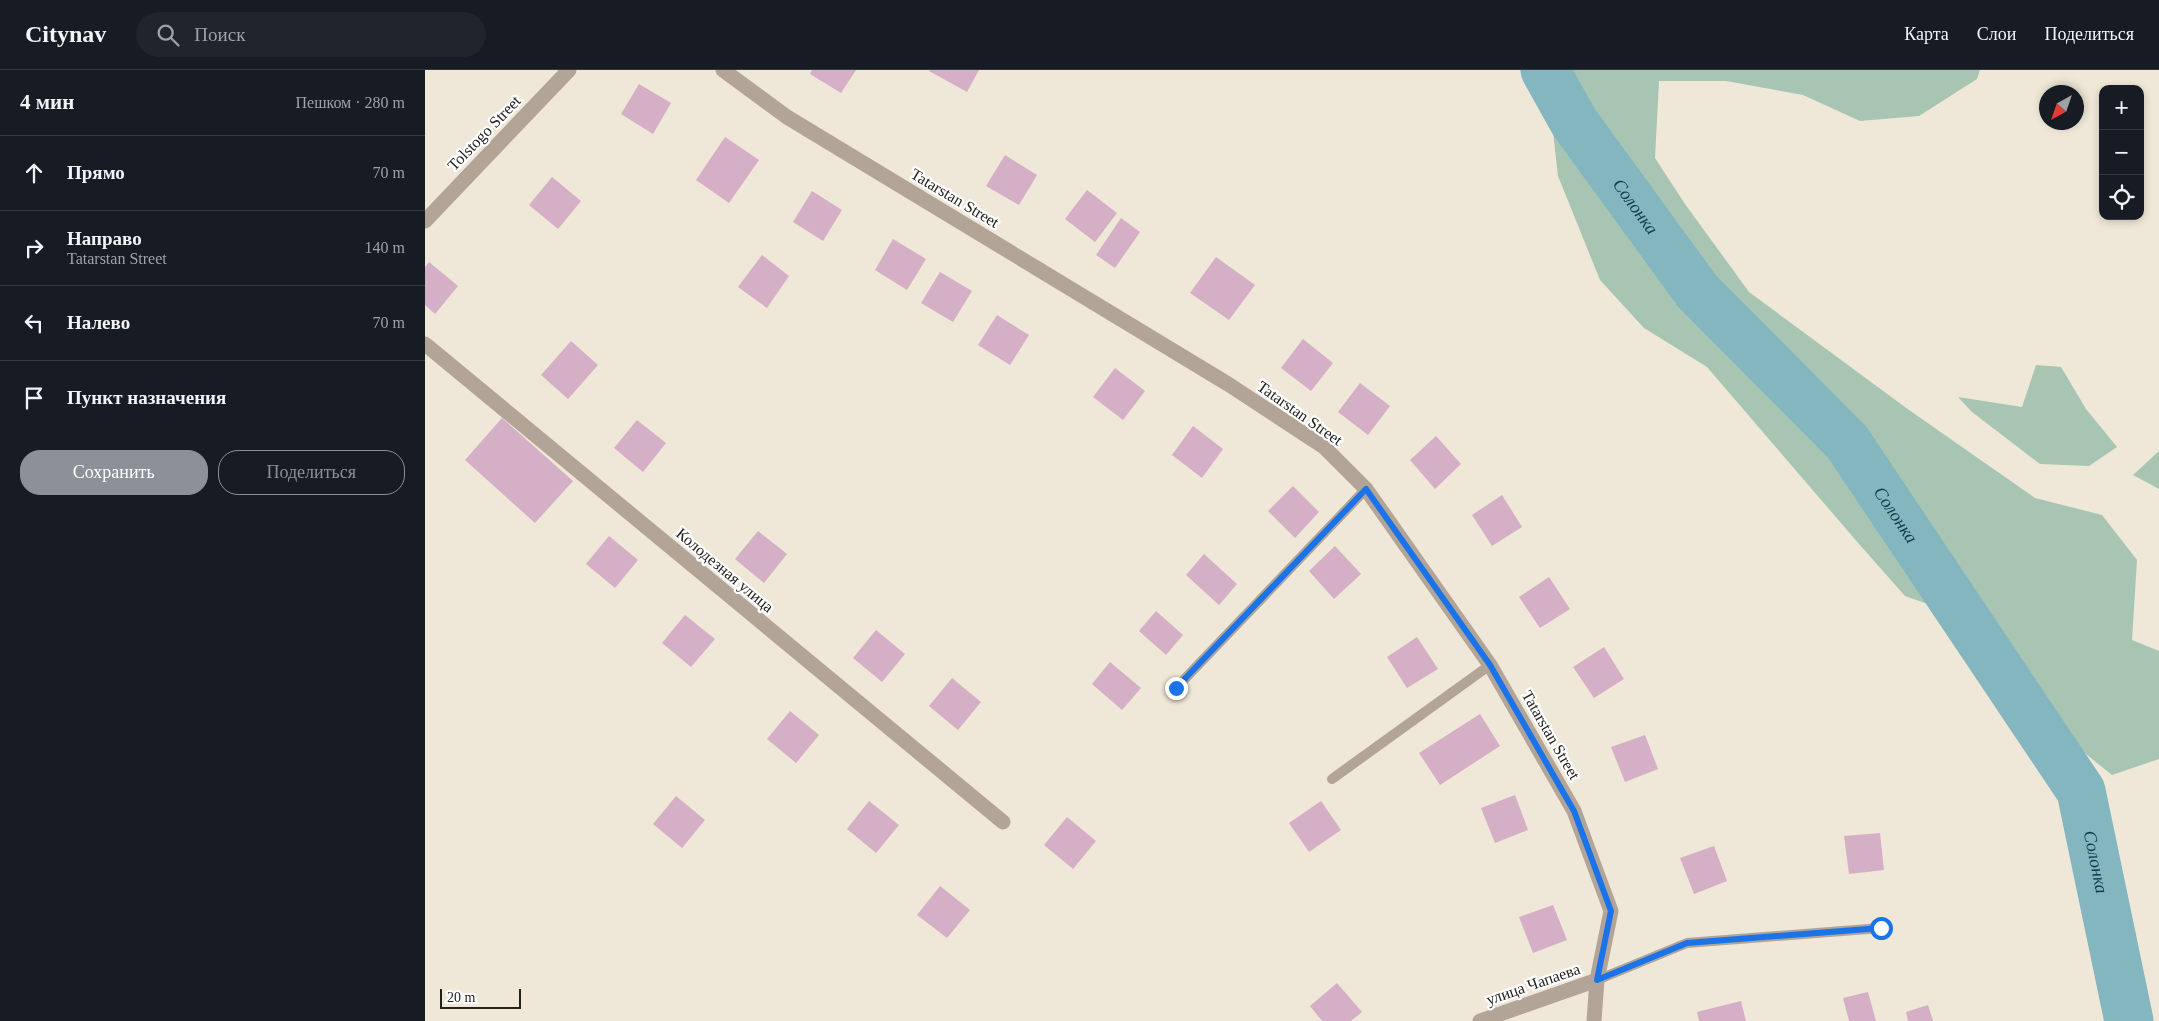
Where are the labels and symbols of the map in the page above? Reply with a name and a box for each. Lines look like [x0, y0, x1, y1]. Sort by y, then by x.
north arrow [2039, 85, 2084, 130]
street label: Tolstogo Street [444, 92, 525, 175]
street label: Tatarstan Street [908, 165, 1003, 231]
water label: Солонка [1609, 175, 1662, 238]
street label: Tatarstan Street [1254, 377, 1346, 449]
water label: Солонка [1870, 483, 1922, 547]
street label: Колодезная улица [672, 524, 777, 616]
route end [1165, 677, 1188, 700]
street label: Tatarstan Street [1519, 688, 1584, 783]
water label: Солонка [2079, 829, 2112, 895]
route start [1870, 917, 1893, 940]
street label: улица Чапаева [1484, 960, 1582, 1009]
scale bar [440, 986, 521, 1009]

